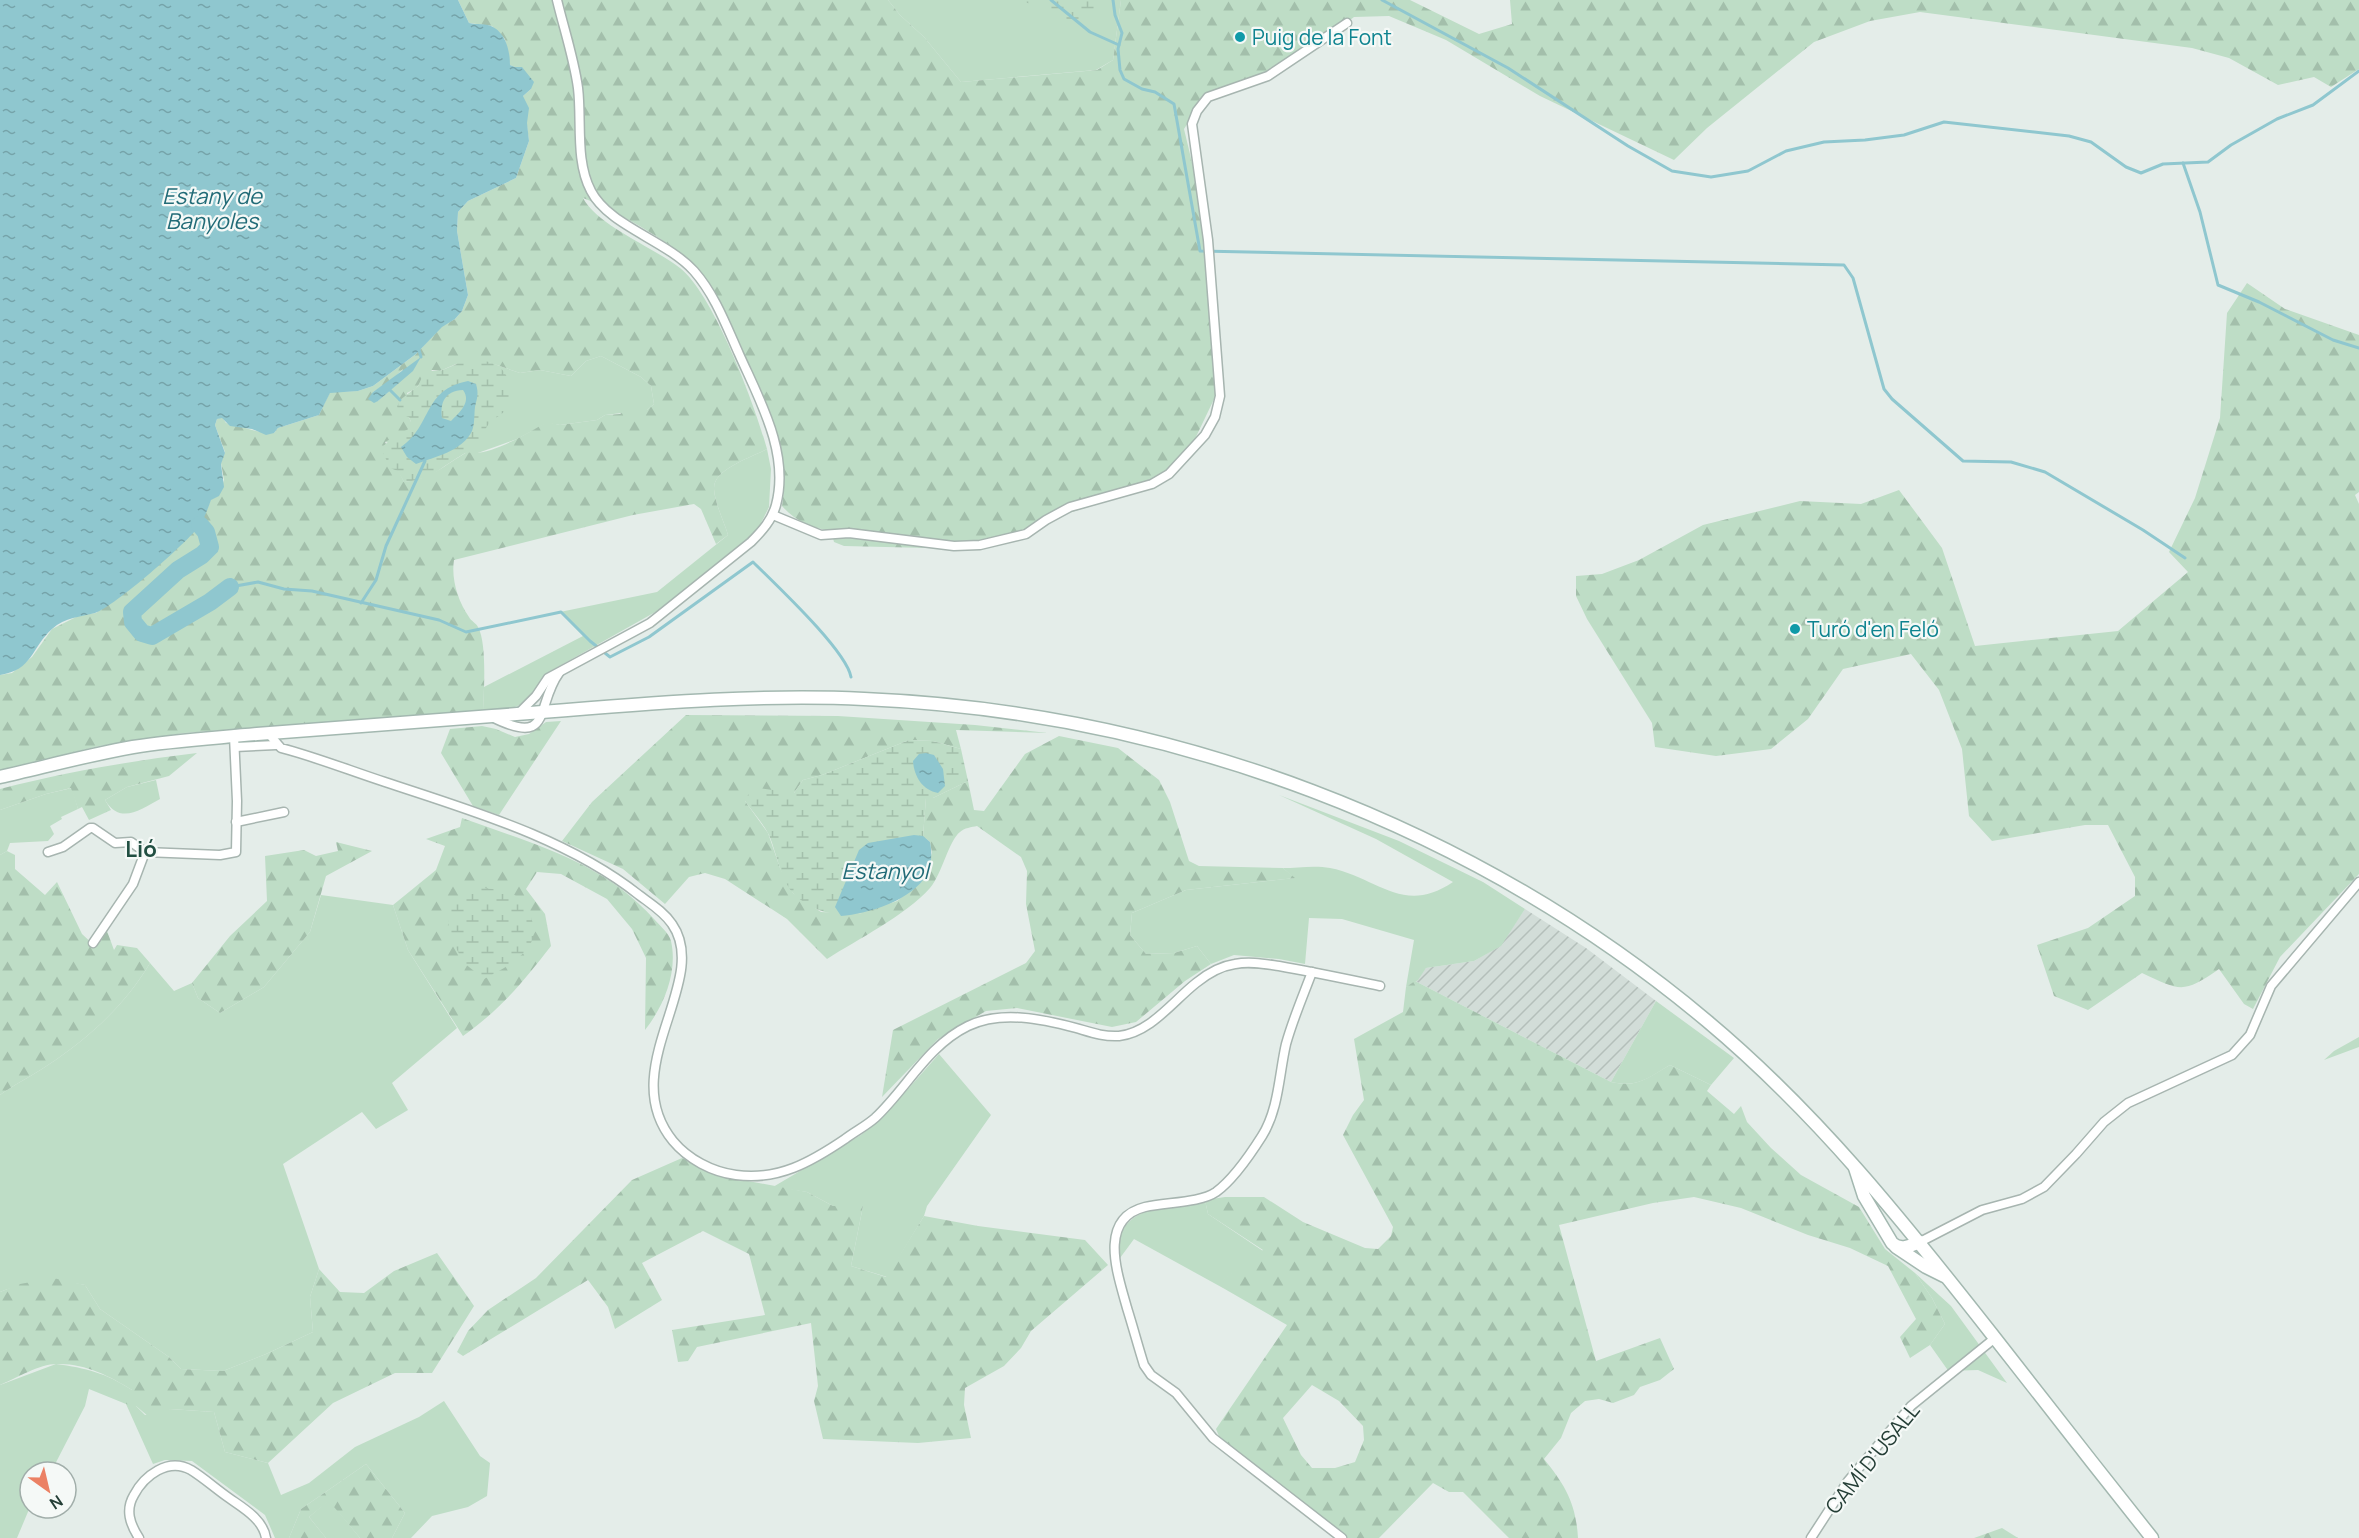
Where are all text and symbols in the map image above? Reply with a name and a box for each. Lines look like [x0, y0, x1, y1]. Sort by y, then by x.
place label: Puig de la Font [1252, 23, 1392, 51]
marker: Puig de la Font [1233, 30, 1247, 44]
water label: Estany de Banyoles [162, 181, 263, 236]
place label: Turó d'en Feló [1807, 615, 1939, 643]
marker: Turó d'en Feló [1788, 622, 1802, 636]
district label: Lió [125, 834, 157, 864]
water label: Estanyol [841, 856, 931, 886]
street label: CAMÍ D'USALL [1819, 1397, 1926, 1519]
north arrow [18, 1460, 78, 1520]
text: N [45, 1490, 67, 1515]

